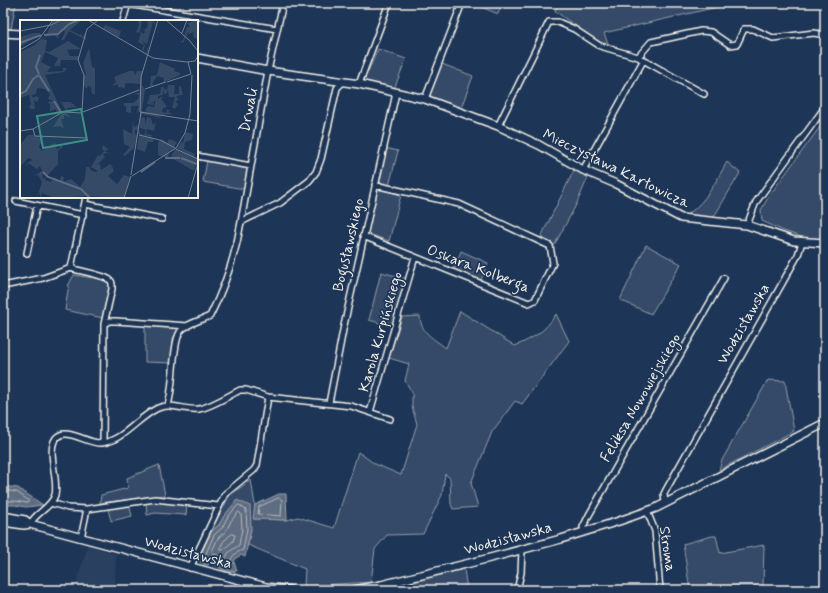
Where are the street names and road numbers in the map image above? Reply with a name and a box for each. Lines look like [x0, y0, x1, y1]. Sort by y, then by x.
street label: Drwali [235, 86, 263, 134]
street label: Mieczysława Karłowicza [539, 125, 694, 214]
street label: Bogusławskiego [329, 196, 370, 294]
street label: Oskara Kolberga [423, 240, 532, 299]
street label: Karola Kurpińskiego [354, 269, 409, 395]
street label: Wodzisławska [713, 280, 775, 368]
street label: Feliksa Nowowiejskiego [596, 330, 687, 466]
street label: Wodzisławska [462, 518, 554, 560]
street label: Stroma [654, 525, 680, 573]
street label: Wodzisławska [142, 532, 234, 574]

